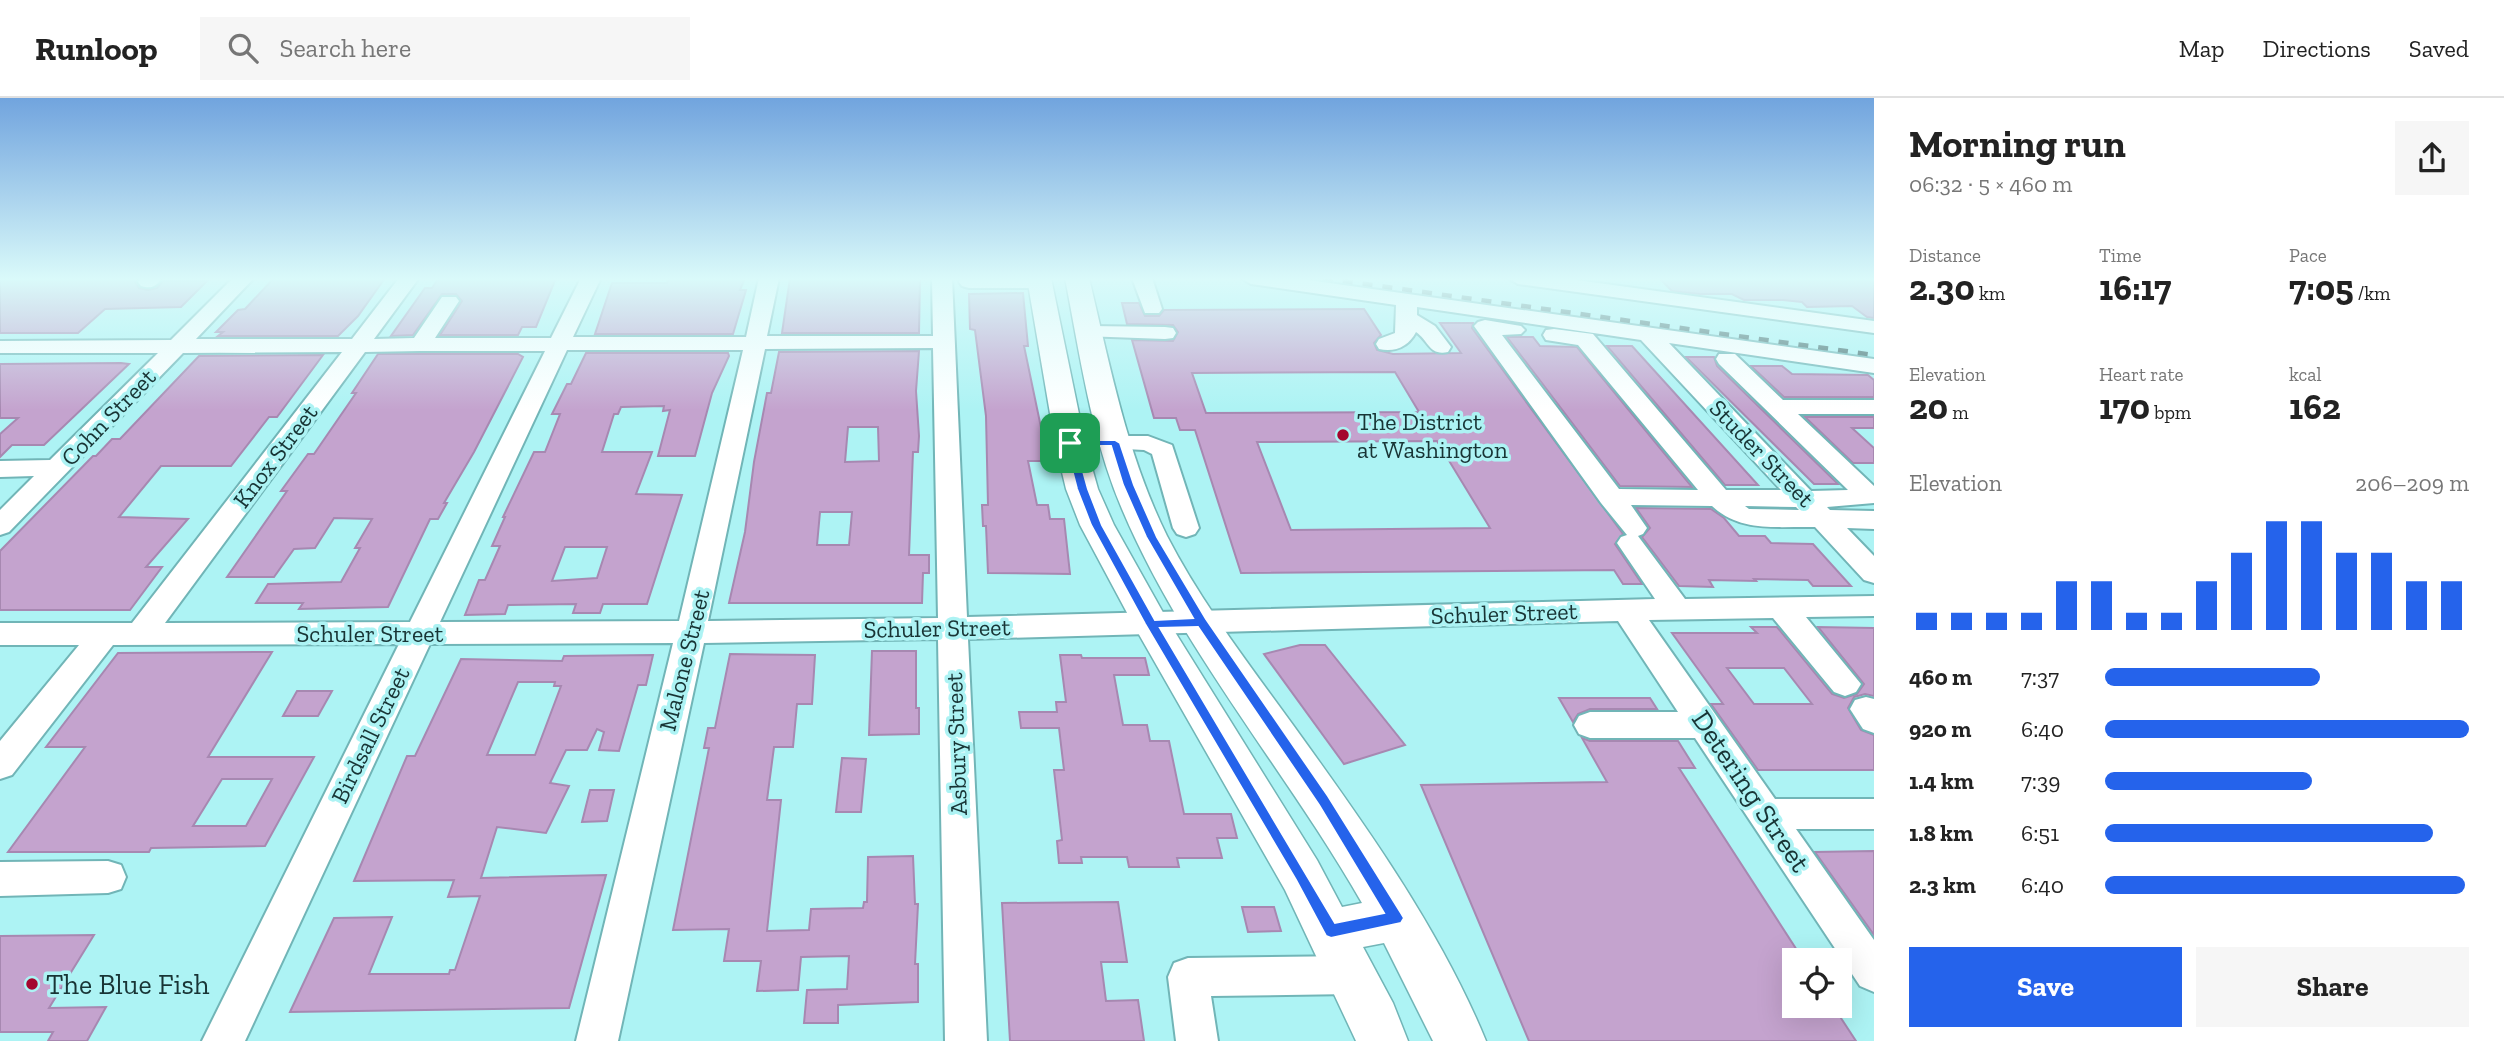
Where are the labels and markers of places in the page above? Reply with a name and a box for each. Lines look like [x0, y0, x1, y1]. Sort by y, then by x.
place label: The District at Washington [1357, 407, 1508, 464]
pin [1040, 413, 1100, 473]
marker: The District at Washington [1335, 427, 1351, 443]
place label: The Blue Fish [46, 968, 210, 1001]
marker: The Blue Fish [24, 976, 40, 992]

